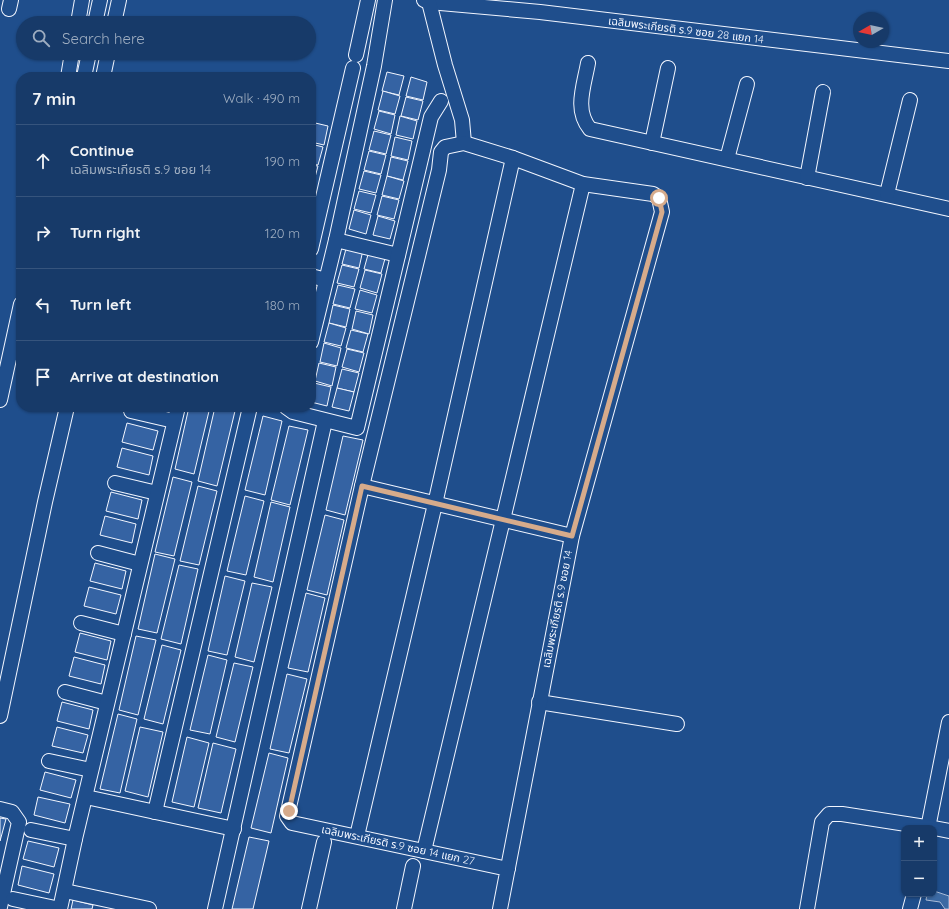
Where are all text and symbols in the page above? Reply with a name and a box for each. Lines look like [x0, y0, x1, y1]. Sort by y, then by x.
north arrow [853, 12, 889, 48]
street label: เฉลิมพระเกียรติ ร.9 ซอย 28 แยก 14 [607, 14, 765, 47]
search box [16, 16, 316, 60]
icon: search [30, 27, 52, 49]
text: Search here [62, 29, 145, 48]
text: 7 min [32, 88, 76, 109]
text: Walk · 490 m [223, 90, 300, 106]
text: Continue [70, 141, 134, 160]
icon: ahead [32, 150, 54, 172]
text: 190 m [265, 153, 300, 169]
text: เฉลิมพระเกียรติ ร.9 ซอย 14 [70, 161, 211, 177]
route start [650, 189, 668, 207]
icon: right [32, 222, 54, 244]
text: Turn right [70, 223, 141, 242]
text: 120 m [265, 225, 300, 241]
icon: left [32, 294, 54, 316]
text: Turn left [70, 295, 132, 314]
text: 180 m [265, 297, 300, 313]
icon: arrive [32, 366, 54, 388]
text: Arrive at destination [70, 367, 219, 386]
street label: เฉลิมพระเกียรติ ร.9 ซอย 14 [539, 549, 575, 669]
route end [280, 802, 298, 820]
street label: เฉลิมพระเกียรติ ร.9 ซอย 14 แยก 27 [320, 822, 476, 868]
map controls [901, 825, 937, 897]
button: + [901, 825, 937, 861]
button: − [901, 861, 937, 897]

